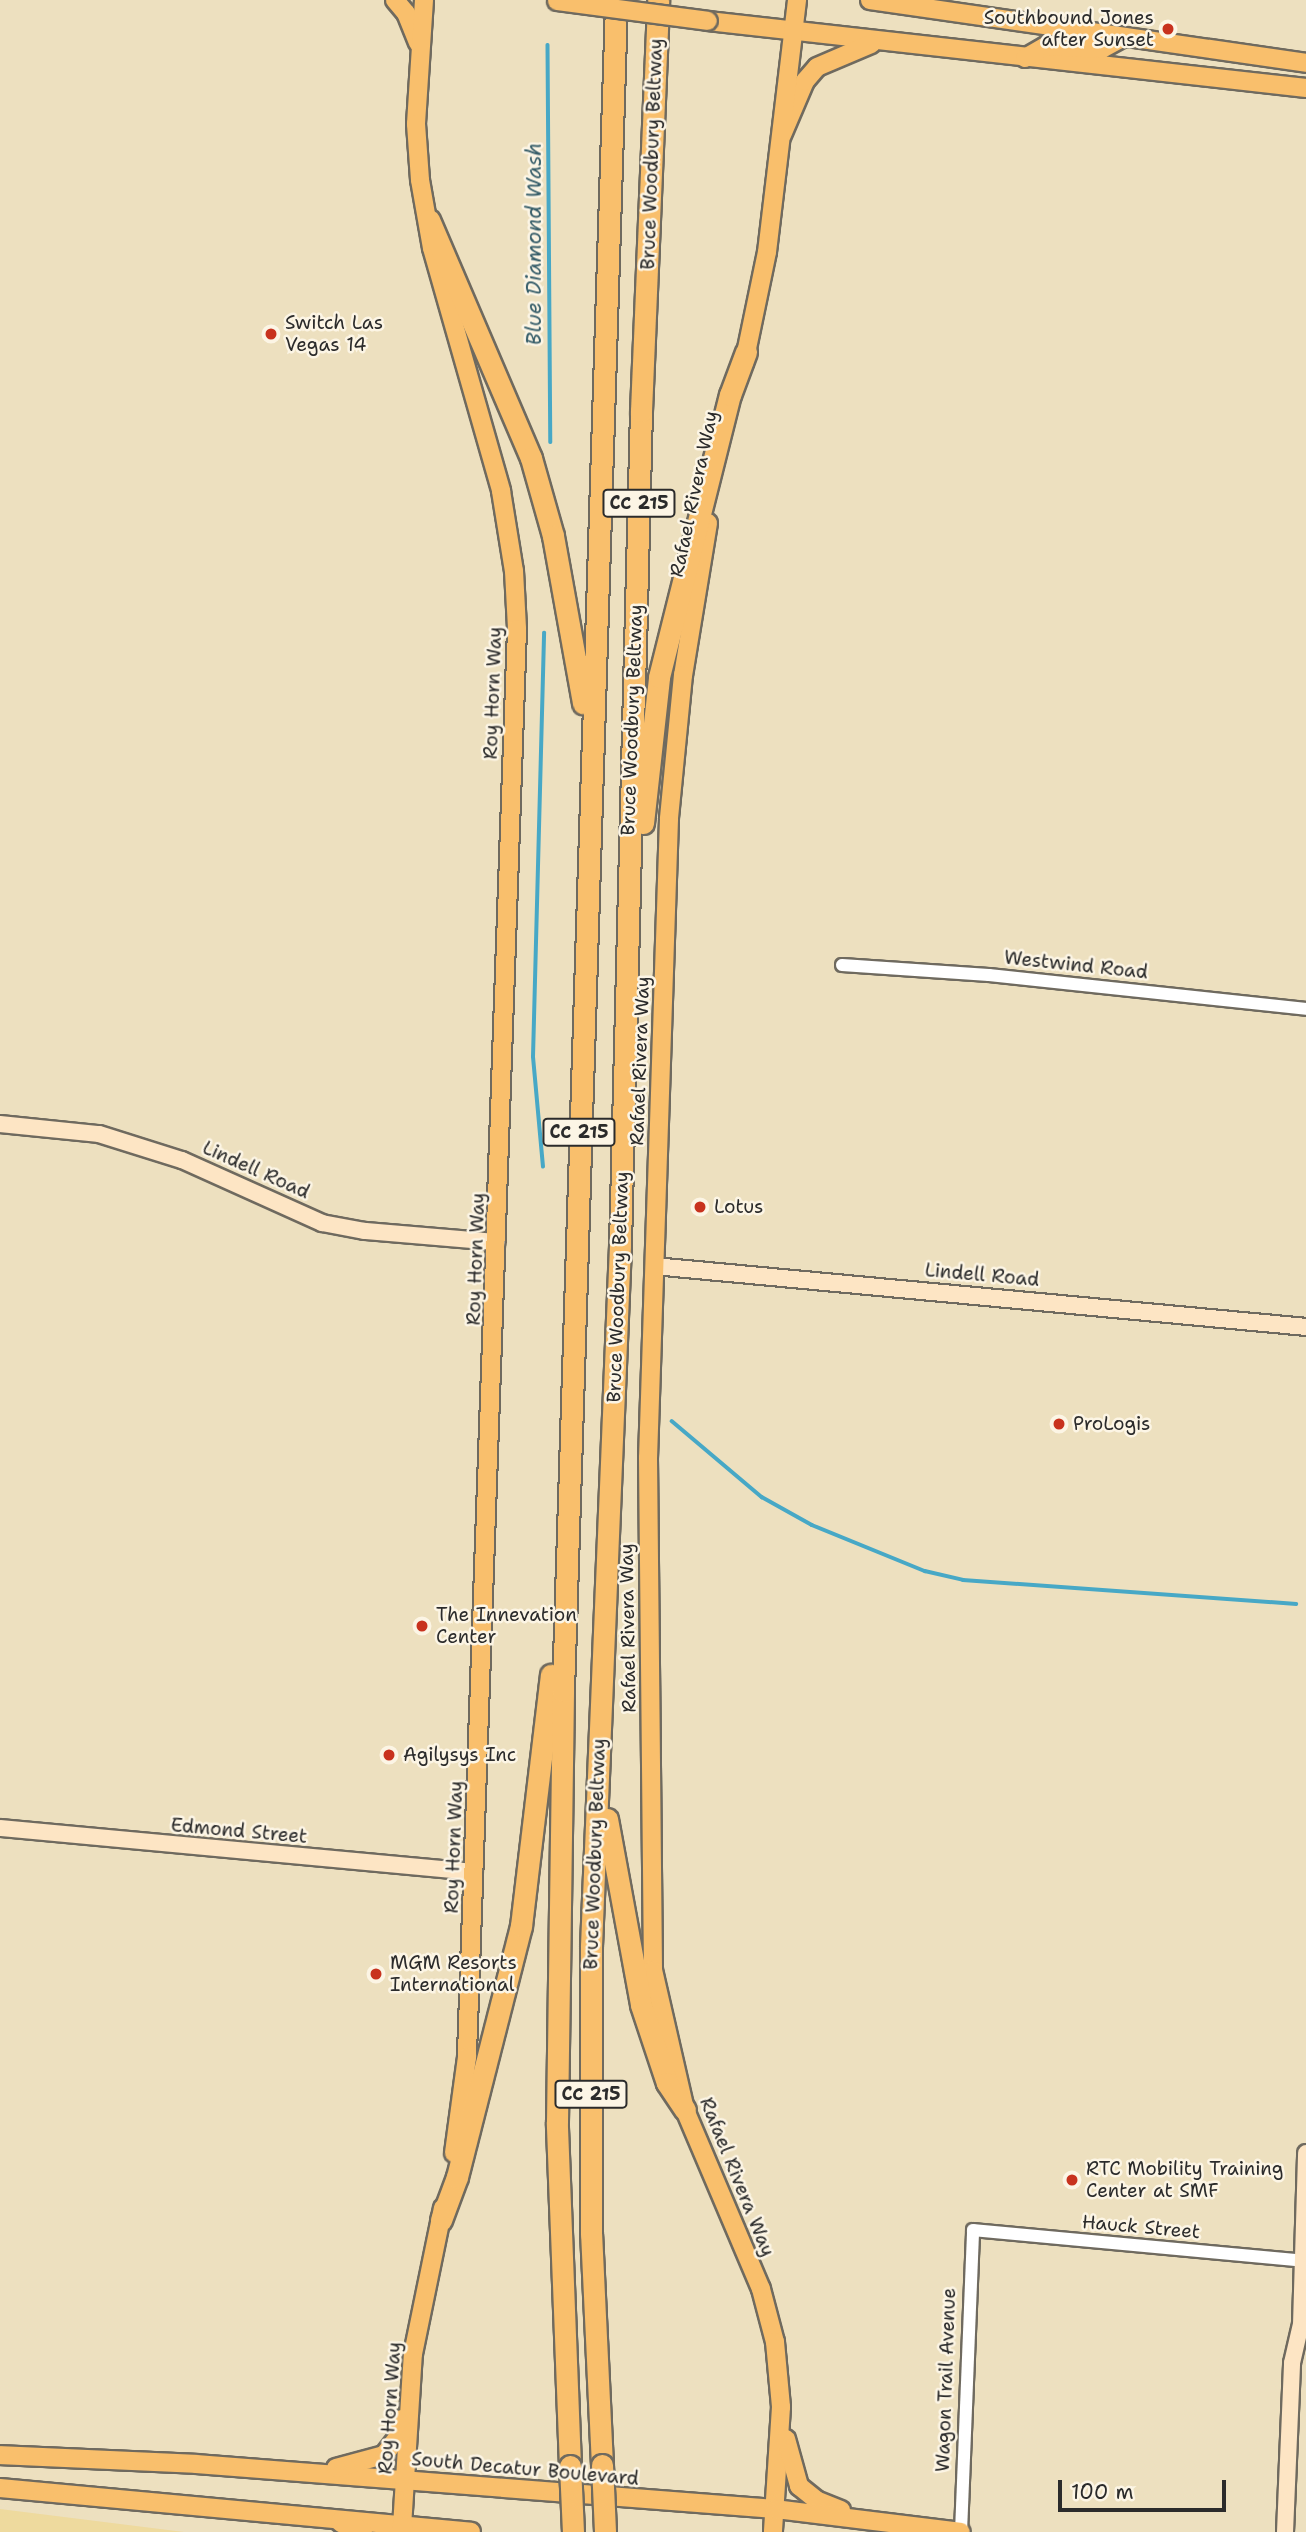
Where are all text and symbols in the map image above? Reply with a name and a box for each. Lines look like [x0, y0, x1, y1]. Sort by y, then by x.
place label: Southbound Jones after Sunset [984, 7, 1154, 51]
marker: Southbound Jones after Sunset [1160, 21, 1176, 37]
street label: Bruce Woodbury Beltway [637, 38, 667, 270]
water label: Blue Diamond Wash [521, 143, 547, 345]
place label: Switch Las Vegas 14 [285, 312, 383, 356]
marker: Switch Las Vegas 14 [263, 326, 279, 342]
street label: Rafael Rivera Way [665, 409, 723, 579]
road number: CC 215 [602, 489, 676, 518]
street label: Bruce Woodbury Beltway [617, 604, 647, 836]
street label: Roy Horn Way [479, 626, 507, 760]
street label: Westwind Road [1003, 946, 1149, 984]
street label: Rafael Rivera Way [626, 976, 654, 1146]
road number: CC 215 [542, 1118, 616, 1147]
street label: Lindell Road [199, 1136, 313, 1204]
street label: Bruce Woodbury Beltway [603, 1171, 633, 1403]
street label: Roy Horn Way [462, 1192, 490, 1326]
place label: Lotus [714, 1196, 763, 1218]
marker: Lotus [692, 1199, 708, 1215]
street label: Lindell Road [924, 1259, 1040, 1291]
place label: ProLogis [1073, 1413, 1150, 1435]
marker: ProLogis [1051, 1416, 1067, 1432]
street label: Rafael Rivera Way [615, 1543, 641, 1713]
place label: The Innevation Center [436, 1604, 577, 1648]
marker: The Innevation Center [414, 1618, 430, 1634]
street label: Bruce Woodbury Beltway [580, 1738, 610, 1970]
place label: Agilysys Inc [403, 1744, 516, 1766]
marker: Agilysys Inc [381, 1747, 397, 1763]
street label: Roy Horn Way [440, 1780, 468, 1914]
street label: Edmond Street [170, 1814, 308, 1848]
place label: MGM Resorts International [390, 1952, 517, 1996]
marker: MGM Resorts International [368, 1966, 384, 1982]
road number: CC 215 [554, 2080, 628, 2108]
street label: Rafael Rivera Way [695, 2094, 779, 2260]
place label: RTC Mobility Training Center at SMF [1086, 2158, 1283, 2202]
marker: RTC Mobility Training Center at SMF [1064, 2172, 1080, 2188]
street label: Hauck Street [1081, 2210, 1201, 2244]
street label: Wagon Trail Avenue [931, 2288, 961, 2472]
street label: Roy Horn Way [374, 2341, 406, 2475]
street label: South Decatur Boulevard [410, 2448, 640, 2490]
scale bar [1061, 2466, 1229, 2510]
text: 100 m [1071, 2478, 1134, 2506]

